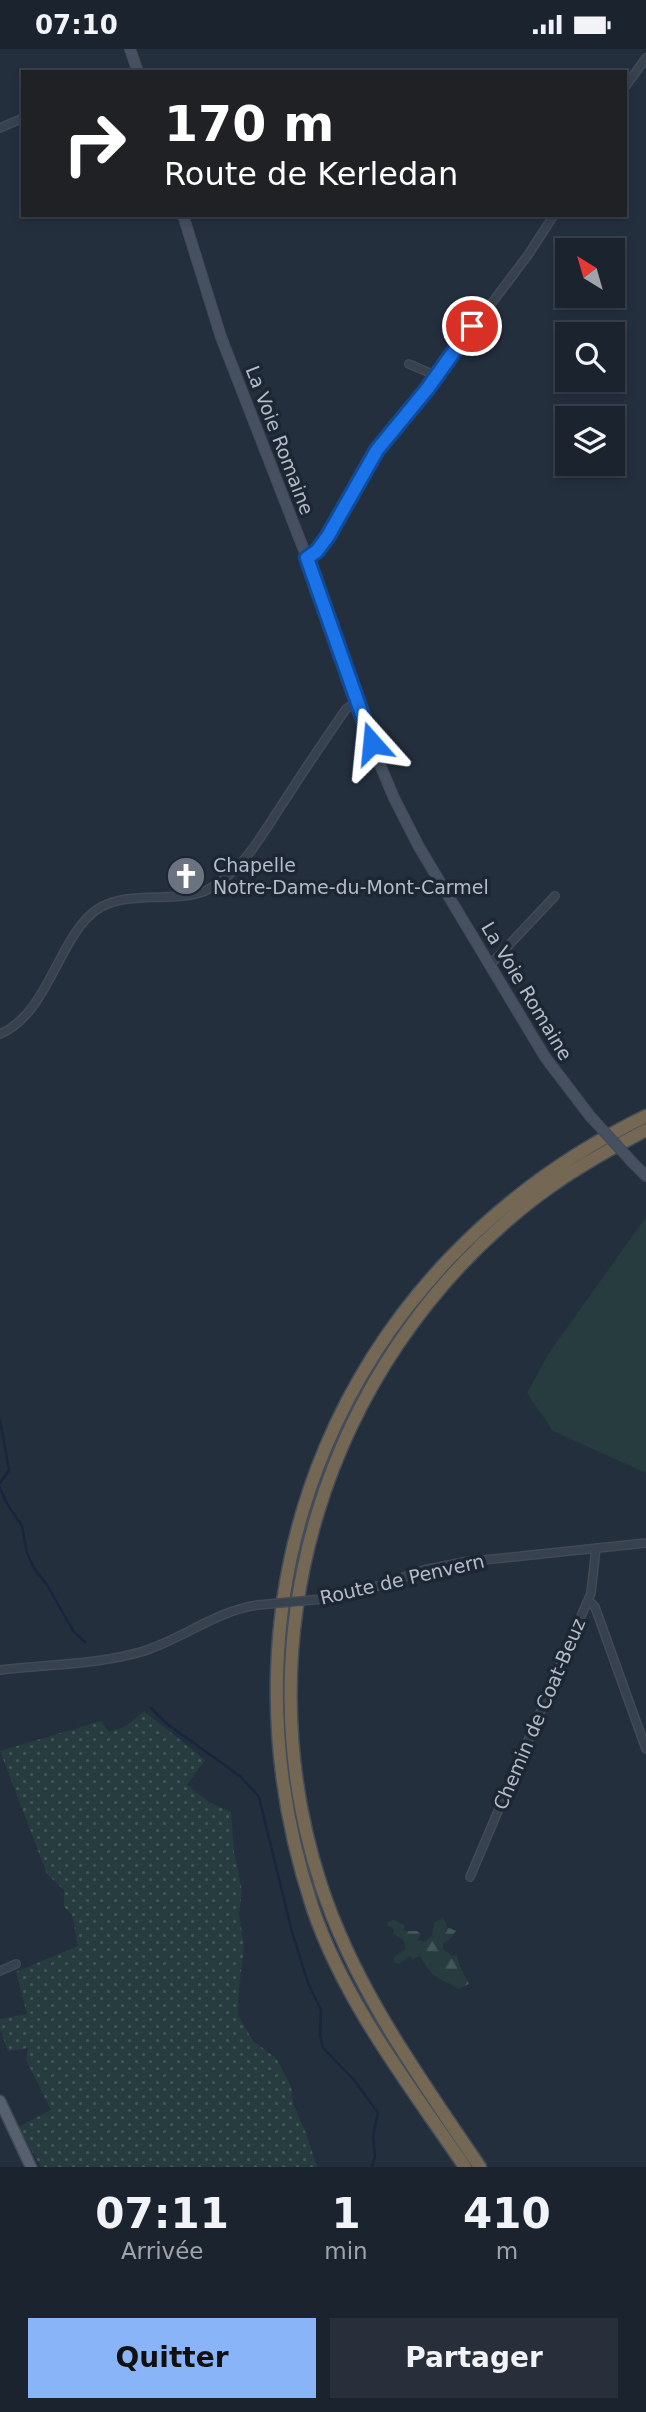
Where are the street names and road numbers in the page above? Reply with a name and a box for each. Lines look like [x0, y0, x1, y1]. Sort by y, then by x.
street label: La Voie Romaine [241, 363, 319, 517]
street label: La Voie Romaine [477, 918, 577, 1064]
street label: Route de Penvern [318, 1549, 486, 1609]
street label: Chemin de Coat-Beuz [489, 1615, 589, 1813]

